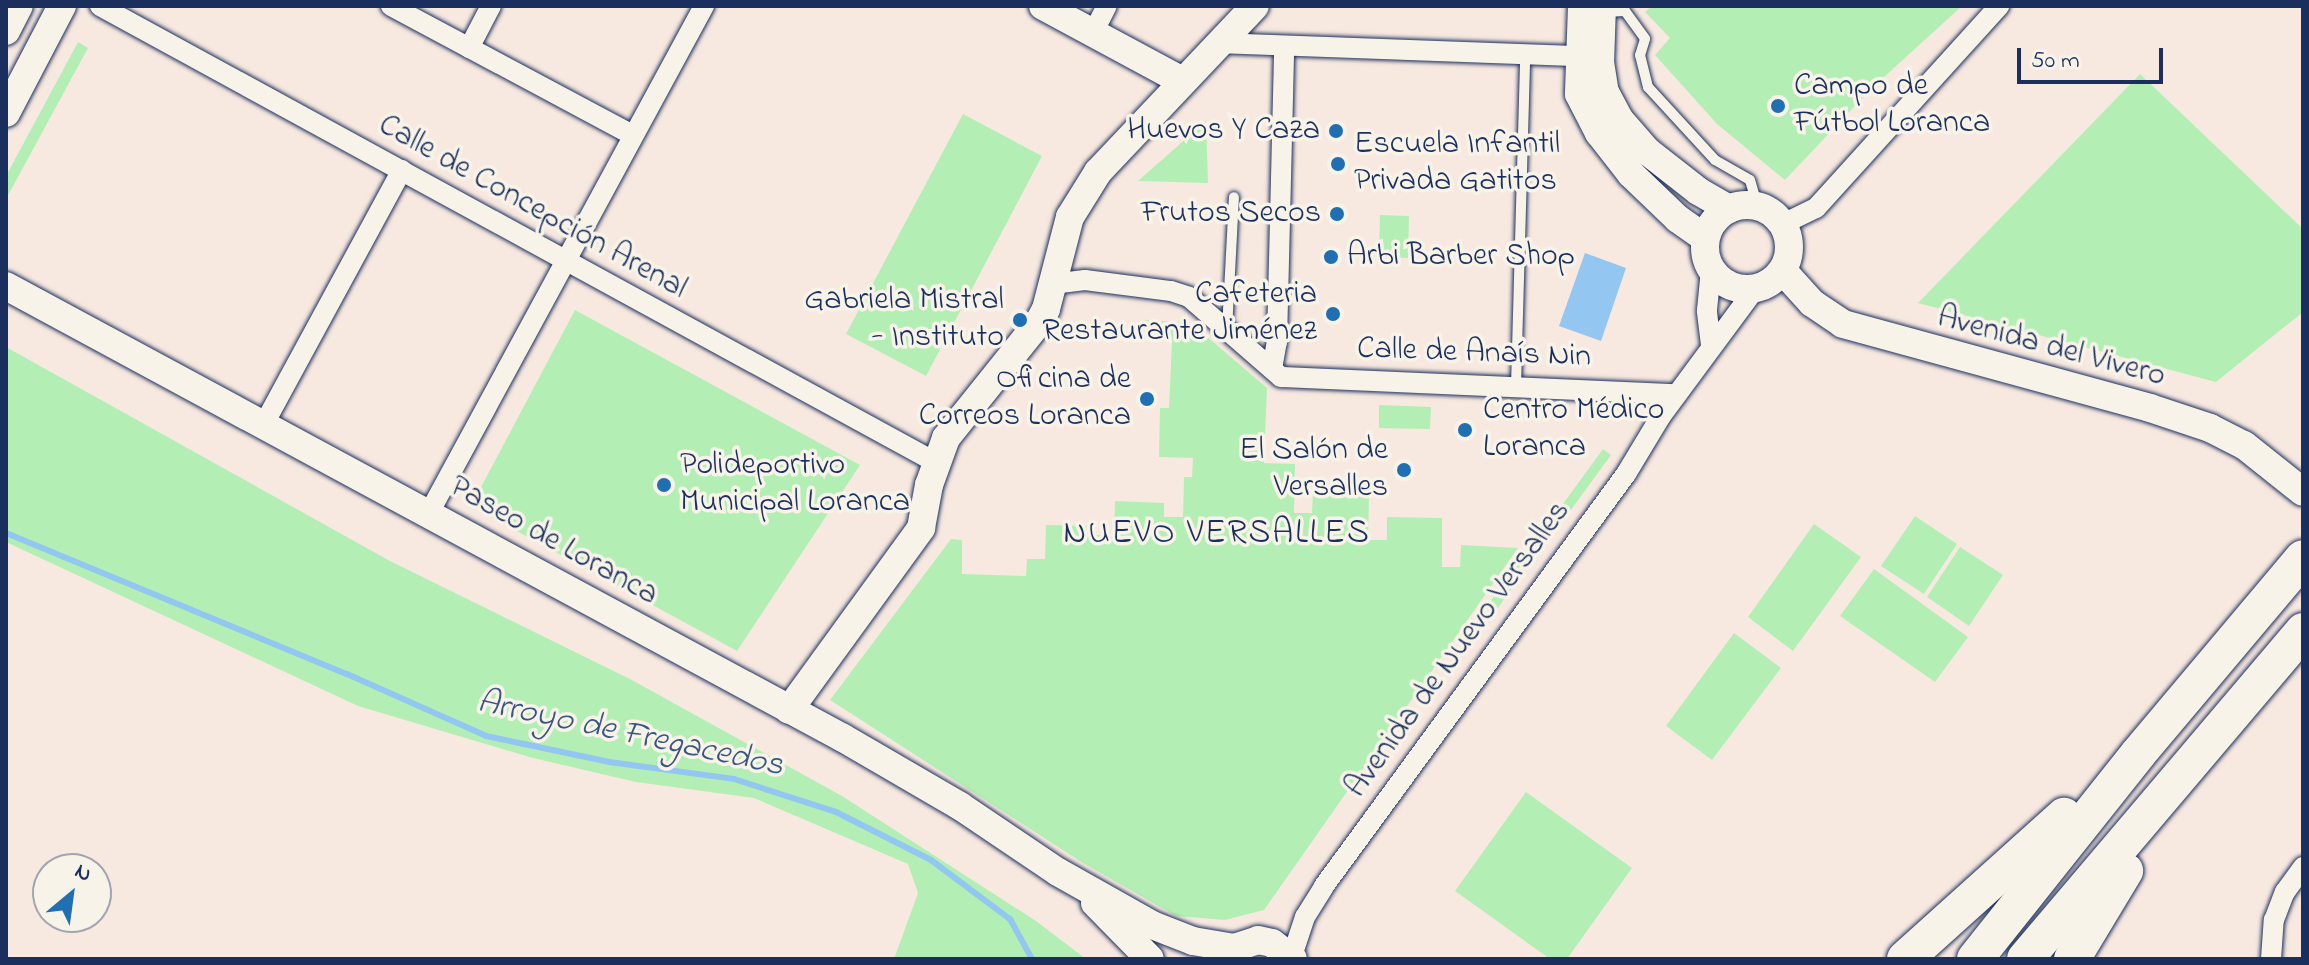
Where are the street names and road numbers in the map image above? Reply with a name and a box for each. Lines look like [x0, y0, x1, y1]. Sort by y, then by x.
street label: Calle de Concepción Arenal [371, 107, 693, 309]
street label: Avenida del Vivero [1933, 299, 2169, 397]
street label: Calle de Anaís Nin [1356, 331, 1592, 377]
street label: Paseo de Loranca [442, 469, 664, 615]
street label: Avenida de Nuevo Versalles [1338, 494, 1580, 806]

